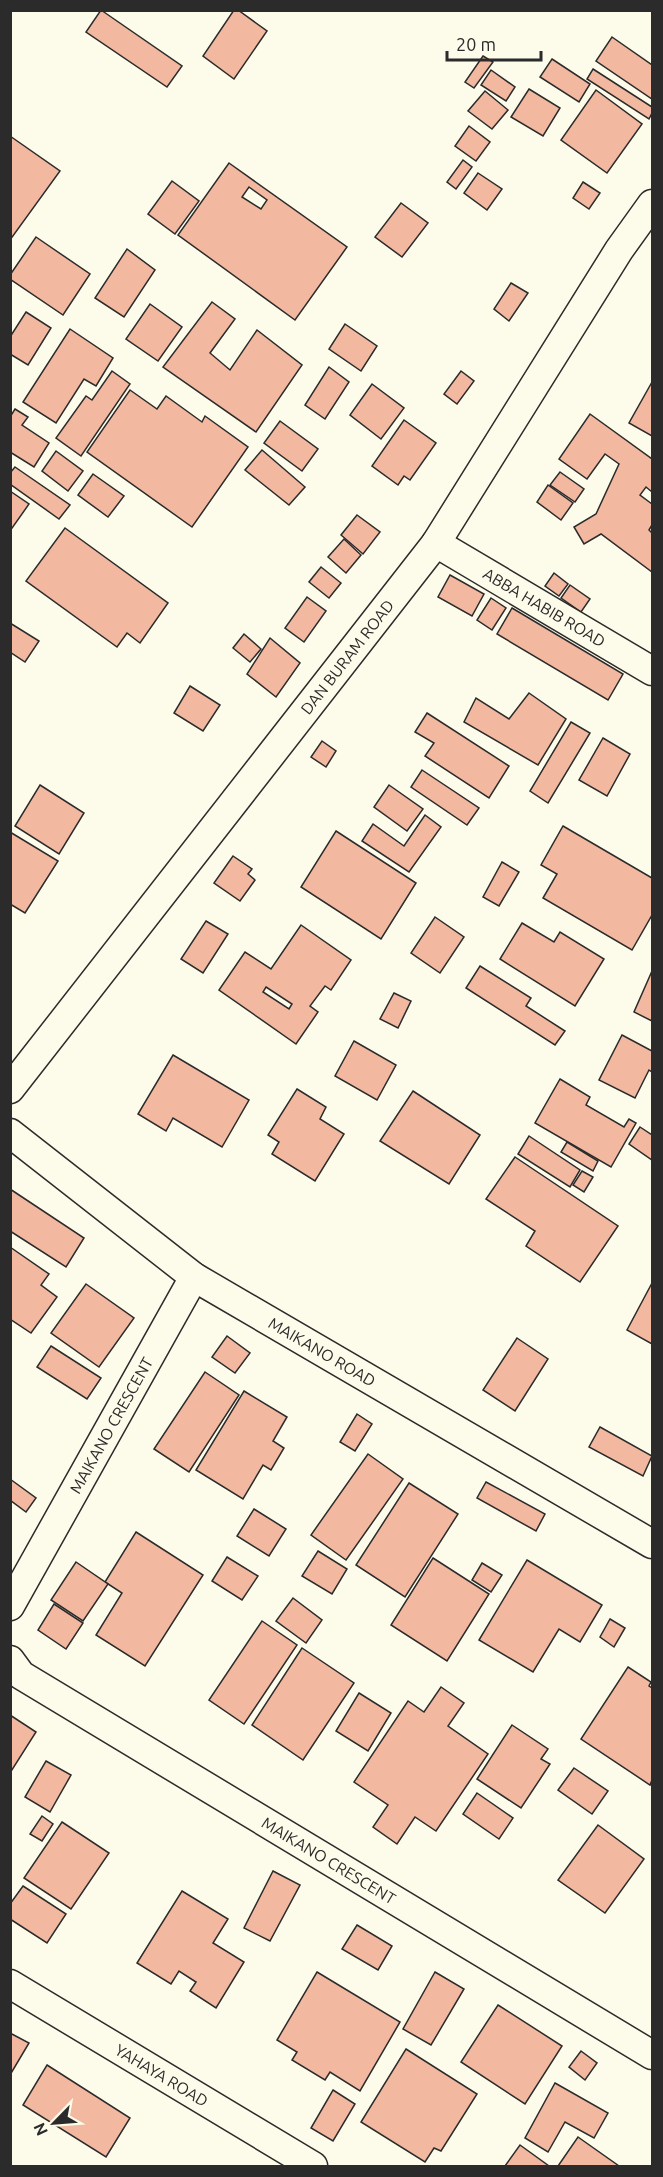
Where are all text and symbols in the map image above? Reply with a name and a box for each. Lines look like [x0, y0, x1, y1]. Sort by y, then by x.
scale bar [447, 24, 542, 62]
text: 20 m [456, 34, 496, 54]
street label: ABBA HABIB ROAD [480, 564, 609, 650]
street label: DAN BURAM ROAD [297, 596, 397, 718]
street label: MAIKANO ROAD [266, 1314, 379, 1390]
street label: MAIKANO CRESCENT [66, 1354, 156, 1496]
street label: MAIKANO CRESCENT [259, 1813, 399, 1908]
street label: YAHAYA ROAD [112, 2040, 211, 2110]
north arrow [24, 2093, 84, 2153]
text: N [30, 2120, 51, 2139]

